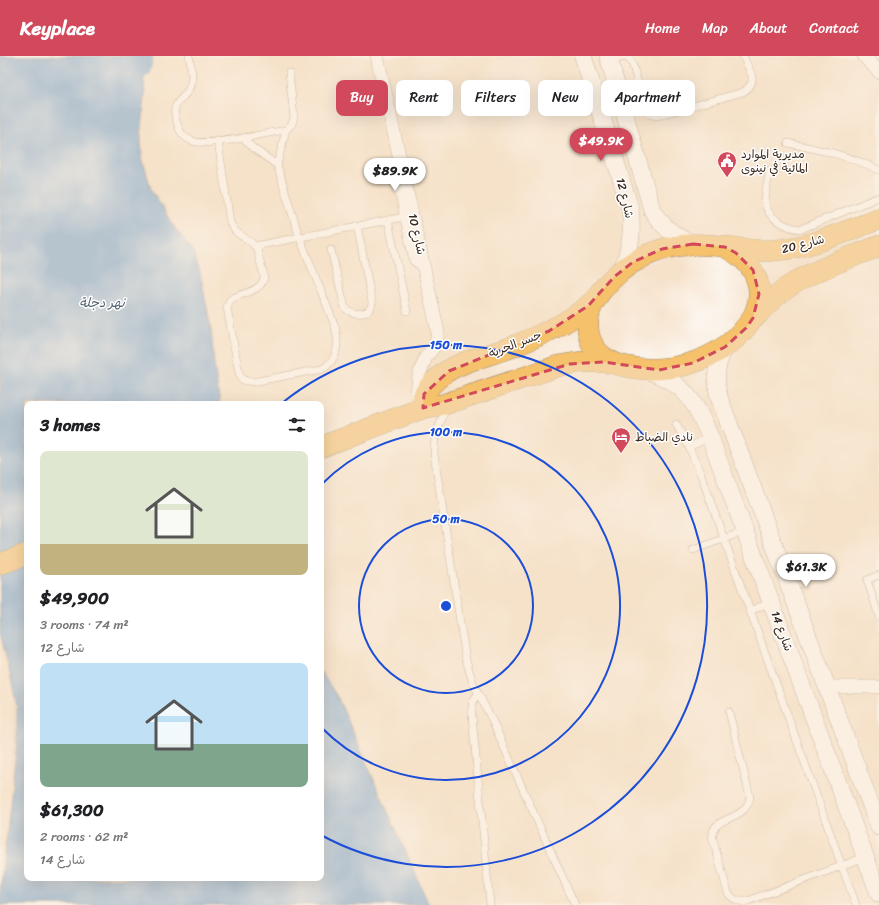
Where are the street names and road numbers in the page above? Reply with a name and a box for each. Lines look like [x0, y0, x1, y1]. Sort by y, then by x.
street label: شارع 12 [609, 175, 641, 221]
street label: شارع 10 [402, 211, 432, 257]
street label: شارع 20 [779, 228, 827, 260]
street label: جسر الحرية [485, 324, 545, 364]
street label: شارع 14 [765, 608, 799, 654]

